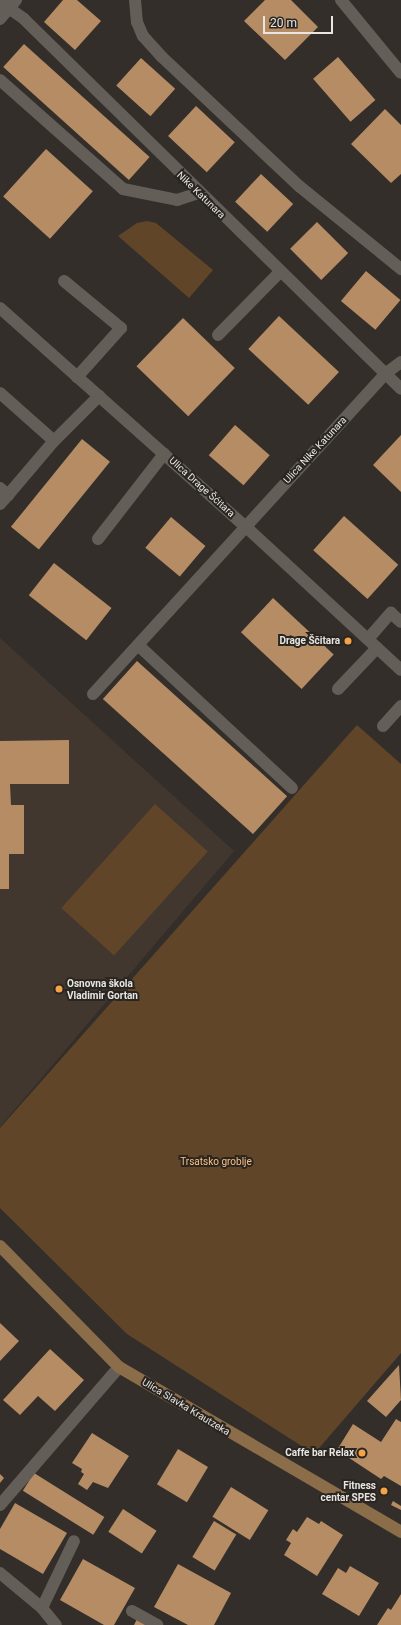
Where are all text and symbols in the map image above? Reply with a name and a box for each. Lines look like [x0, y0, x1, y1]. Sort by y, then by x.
scale bar [265, 8, 335, 34]
text: 20 m [270, 16, 297, 30]
street label: Nike Katunara [174, 169, 228, 221]
street label: Ulica Nike Katunara [281, 414, 349, 486]
street label: Ulica Drage Šćitara [167, 454, 237, 520]
place label: Drage Ščitara [279, 635, 340, 647]
marker: Drage Ščitara [343, 636, 353, 646]
place label: Osnovna škola Vladimir Gortan [67, 977, 138, 1000]
marker: Osnovna škola Vladimir Gortan [54, 984, 64, 994]
park label: Trsatsko groblje [180, 1156, 252, 1168]
street label: Ulica Slavka Krautzeka [140, 1376, 232, 1438]
place label: Caffe bar Relax [285, 1447, 354, 1459]
marker: Caffe bar Relax [357, 1448, 367, 1458]
place label: Fitness centar SPES [321, 1479, 376, 1502]
marker: Fitness centar SPES [379, 1486, 389, 1496]

